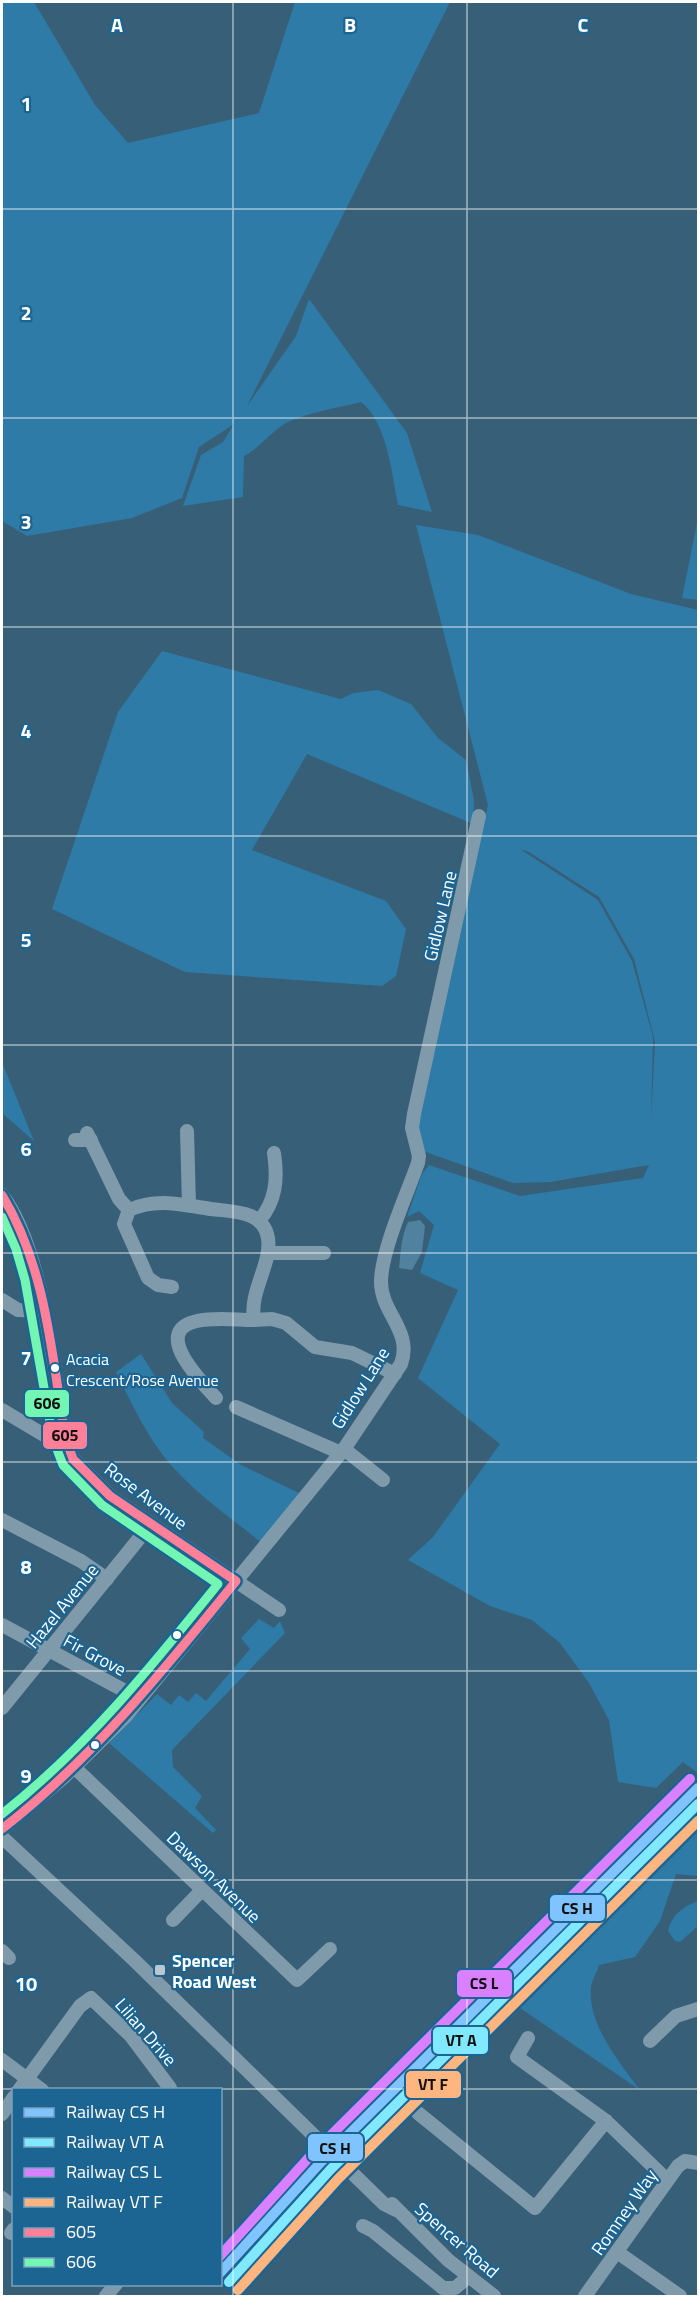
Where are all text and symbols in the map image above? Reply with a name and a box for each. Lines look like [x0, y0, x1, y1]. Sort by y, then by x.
text: A [111, 9, 123, 40]
text: B [344, 9, 356, 40]
text: C [578, 9, 589, 40]
text: 1 [20, 88, 32, 119]
text: 2 [20, 297, 32, 328]
text: 3 [20, 506, 32, 537]
text: 4 [20, 715, 32, 746]
street label: Gidlow Lane [416, 868, 464, 964]
text: 5 [20, 924, 32, 955]
text: 6 [20, 1133, 32, 1164]
text: 7 [20, 1342, 32, 1373]
street label: Gidlow Lane [324, 1342, 396, 1434]
place label: Acacia Crescent/Rose Avenue [66, 1347, 219, 1392]
marker: Acacia Crescent/Rose Avenue [49, 1362, 61, 1374]
line badge: 606 [24, 1389, 70, 1418]
text: 606 [34, 1391, 60, 1415]
line badge: 605 [42, 1421, 88, 1450]
text: 605 [52, 1423, 78, 1447]
street label: Rose Avenue [99, 1456, 193, 1536]
text: 8 [20, 1551, 32, 1582]
street label: Hazel Avenue [19, 1558, 105, 1654]
street label: Fir Grove [59, 1627, 131, 1683]
unlabelled marker [171, 1629, 183, 1641]
unlabelled marker [89, 1739, 101, 1751]
text: 9 [20, 1760, 32, 1791]
street label: Dawson Avenue [161, 1825, 267, 1929]
line badge: CS H [549, 1894, 606, 1922]
text: CS H [561, 1896, 593, 1920]
place label: Spencer Road West [172, 1947, 257, 1995]
marker: Spencer Road West [153, 1963, 167, 1977]
text: 10 [15, 1968, 37, 1999]
line badge: CS L [456, 1969, 513, 1998]
text: CS L [470, 1971, 499, 1995]
street label: Lilian Drive [109, 1992, 183, 2072]
line badge: VT A [432, 2026, 489, 2055]
text: VT A [445, 2028, 477, 2052]
line badge: VT F [405, 2070, 462, 2099]
text: VT F [418, 2072, 449, 2096]
legend [12, 2088, 222, 2286]
text: Railway CS H [66, 2098, 165, 2125]
text: Railway VT A [66, 2128, 164, 2155]
line badge: CS H [307, 2133, 364, 2162]
text: CS H [319, 2136, 351, 2160]
text: Railway CS L [66, 2158, 162, 2185]
street label: Romney Way [584, 2163, 664, 2261]
text: Railway VT F [66, 2188, 163, 2215]
street label: Spencer Road [409, 2196, 505, 2284]
text: 605 [66, 2218, 96, 2245]
text: 606 [66, 2248, 96, 2275]

